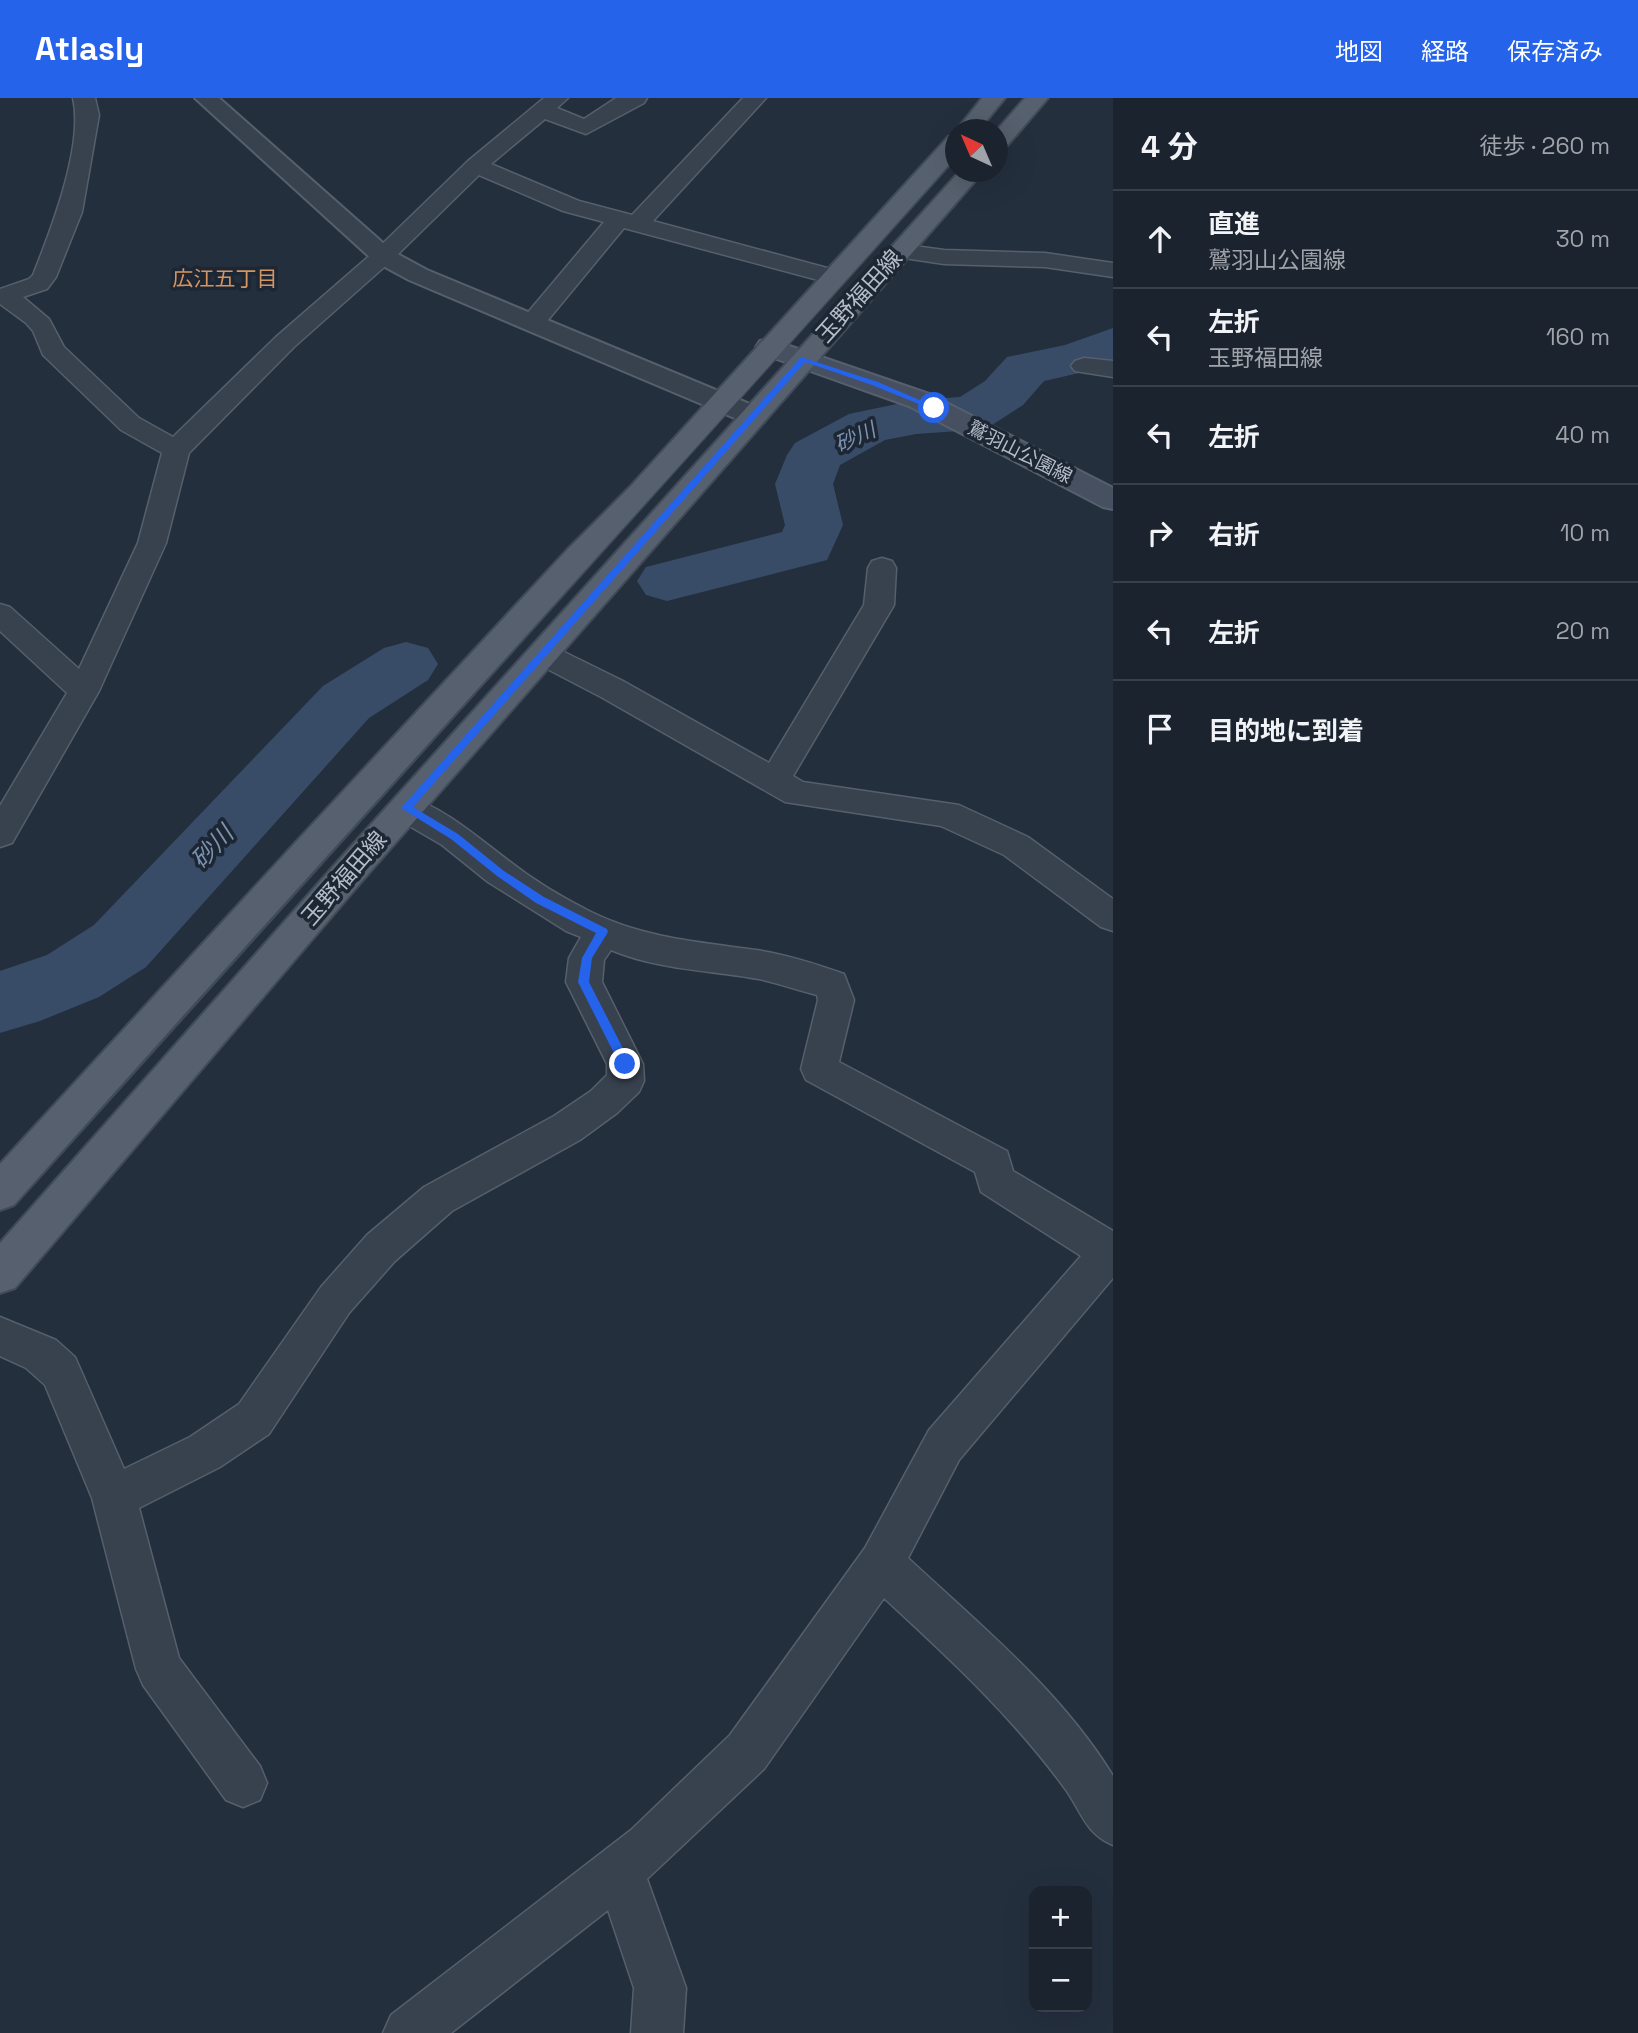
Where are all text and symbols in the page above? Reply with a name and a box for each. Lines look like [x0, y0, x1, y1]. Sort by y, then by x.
text: Atlasly [35, 28, 144, 70]
text: 地図 [1335, 36, 1383, 67]
text: 経路 [1421, 36, 1469, 67]
text: 保存済み [1507, 36, 1603, 67]
north arrow [945, 119, 1008, 182]
text: 4 分 [1141, 127, 1198, 166]
text: 徒歩 · 260 m [1479, 131, 1610, 161]
text: 直進 [1208, 207, 1260, 241]
icon: ahead [1141, 220, 1179, 258]
text: 30 m [1556, 224, 1610, 254]
street label: 玉野福田線 [809, 243, 909, 349]
text: 鷲羽山公園線 [1208, 245, 1346, 275]
district label: 広江五丁目 [173, 265, 278, 292]
text: 左折 [1208, 305, 1260, 339]
icon: left [1141, 318, 1179, 356]
text: 160 m [1546, 322, 1610, 352]
text: 玉野福田線 [1208, 343, 1323, 373]
route start [918, 392, 949, 423]
water label: 砂川 [830, 415, 882, 458]
street label: 鷲羽山公園線 [964, 415, 1076, 489]
icon: left [1141, 416, 1179, 454]
text: 左折 [1208, 420, 1260, 454]
text: 40 m [1555, 420, 1610, 450]
icon: right [1141, 514, 1179, 552]
text: 右折 [1208, 518, 1260, 552]
text: 10 m [1560, 518, 1610, 548]
icon: left [1141, 612, 1179, 650]
text: 左折 [1208, 616, 1260, 650]
text: 20 m [1556, 616, 1610, 646]
icon: arrive [1141, 710, 1179, 748]
text: 目的地に到着 [1208, 714, 1364, 748]
water label: 砂川 [184, 817, 242, 875]
street label: 玉野福田線 [295, 825, 393, 931]
route end [609, 1048, 640, 1079]
map controls [1029, 1886, 1092, 2012]
button: + [1029, 1886, 1092, 1949]
button: − [1029, 1949, 1092, 2012]

